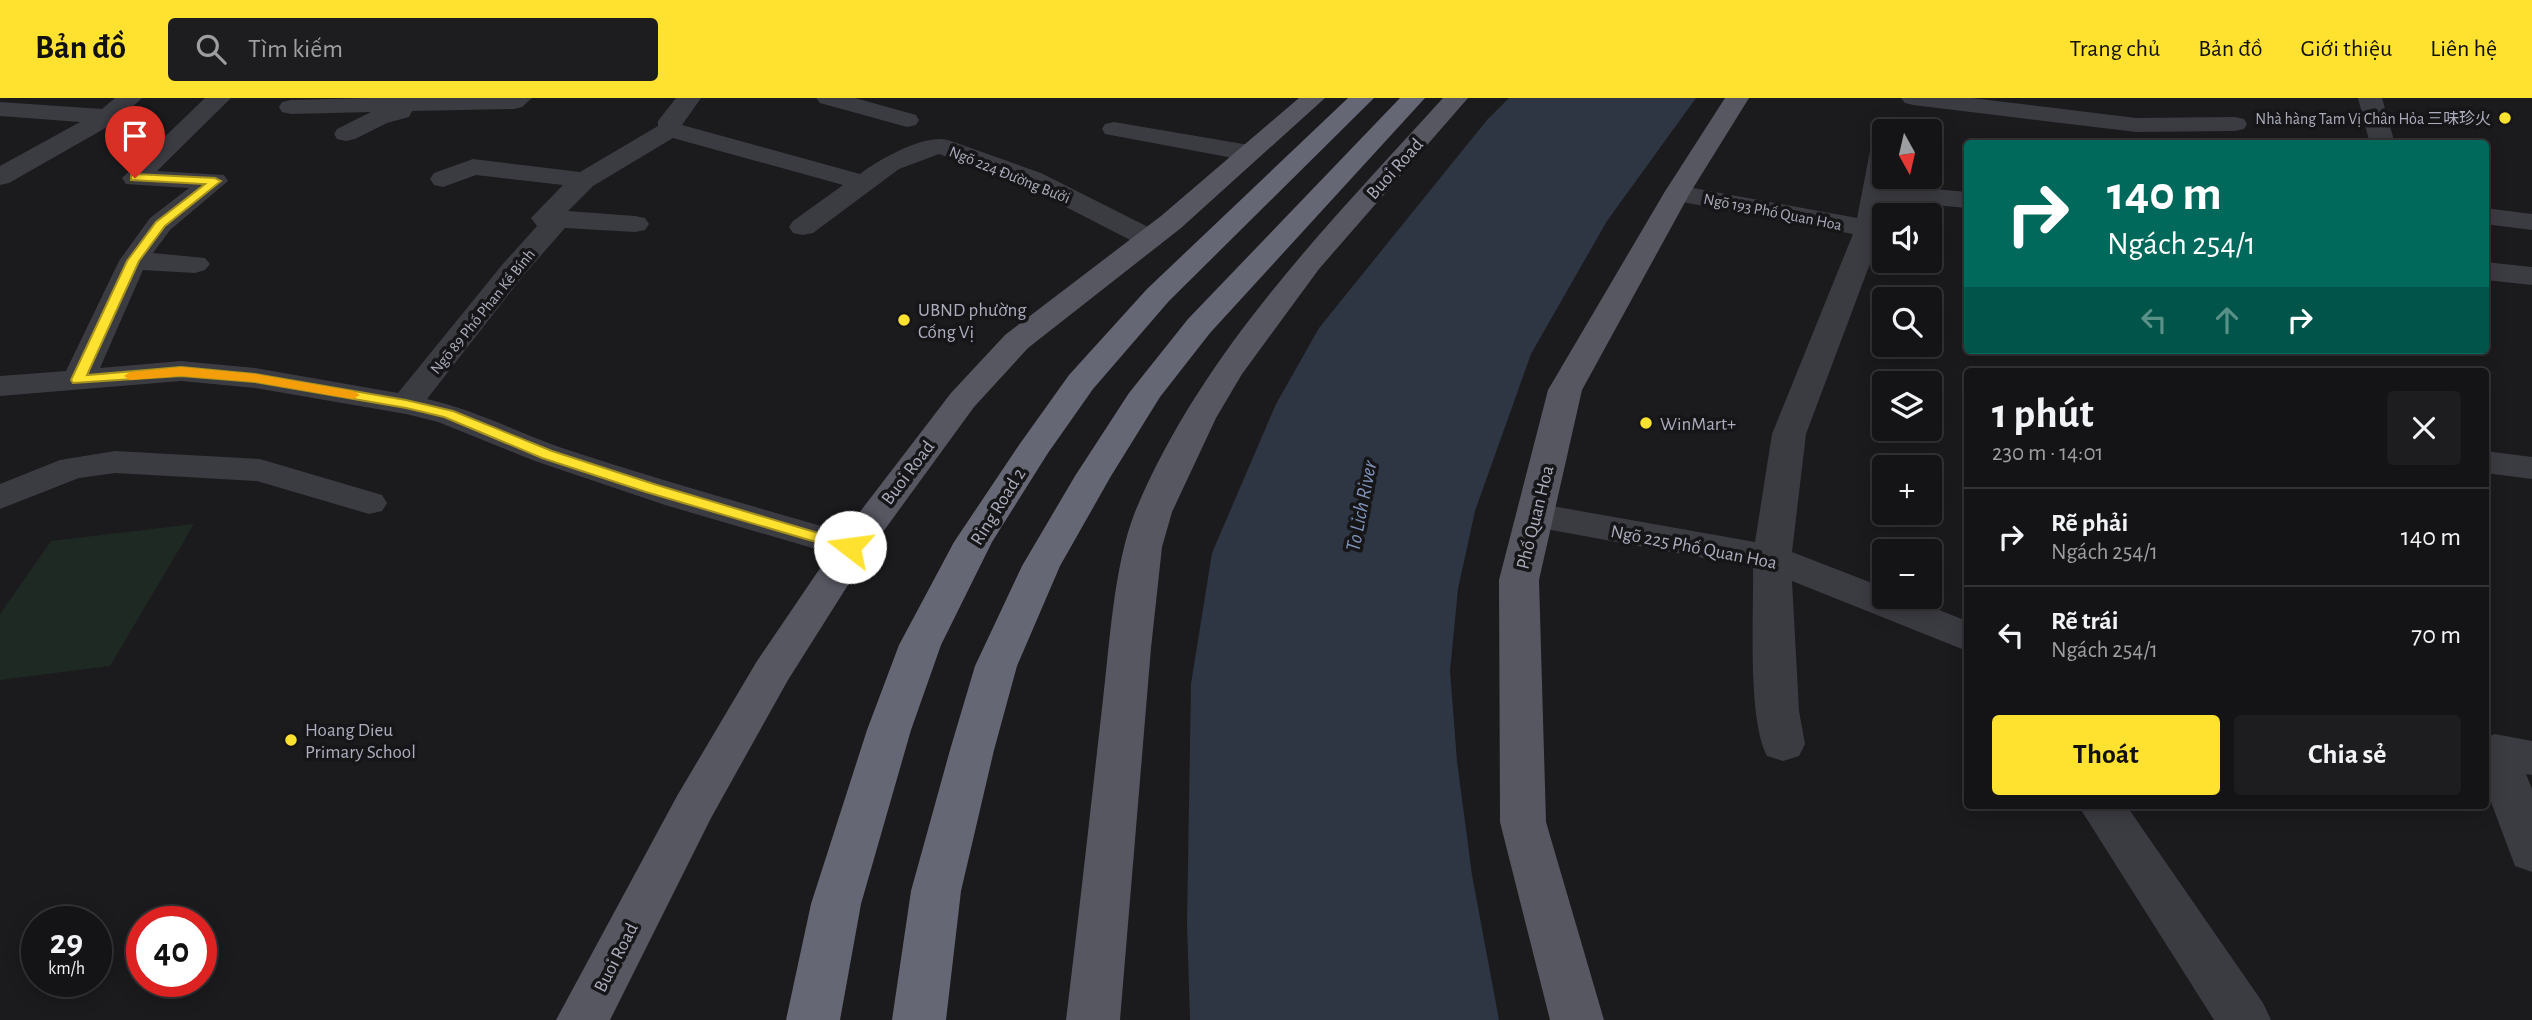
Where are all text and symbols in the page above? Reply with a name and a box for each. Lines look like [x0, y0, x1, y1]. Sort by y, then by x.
search box [168, 18, 658, 81]
icon: search [192, 30, 230, 68]
text: Bản đồ [35, 32, 126, 65]
text: Tìm kiếm [248, 36, 343, 62]
text: Trang chủ [2070, 37, 2160, 61]
text: Bản đồ [2198, 37, 2262, 61]
text: Giới thiệu [2300, 37, 2392, 61]
text: Liên hệ [2430, 37, 2497, 61]
pin [105, 106, 165, 178]
place label: Nhà hàng Tam Vị Chân Hỏa 三味珍火 [2255, 109, 2491, 127]
marker: Nhà hàng Tam Vị Chân Hỏa 三味珍火 [2497, 110, 2513, 126]
icon: arrive [116, 117, 154, 155]
north arrow [1872, 119, 1942, 189]
map controls [1872, 119, 1942, 609]
street label: Buoi Road [1363, 135, 1427, 203]
street label: Ngõ 224 Đường Bưởi [947, 143, 1072, 206]
icon: right [1992, 168, 2083, 259]
text: 140 m [2107, 170, 2222, 219]
street label: Ngõ 193 Phố Quan Hoa [1702, 191, 1843, 234]
button: sound [1872, 203, 1942, 273]
text: Ngách 254/1 [2107, 228, 2256, 260]
street label: Ngõ 89 Phố Phan Kế Bính [428, 246, 538, 377]
button: search [1872, 287, 1942, 357]
place label: UBND phường Cống Vị [918, 301, 1027, 342]
icon: left [2135, 301, 2173, 339]
icon: ahead [2208, 301, 2246, 339]
icon: right [2281, 301, 2319, 339]
marker: UBND phường Cống Vị [896, 312, 912, 328]
button: layers [1872, 371, 1942, 441]
button: close [2387, 391, 2461, 465]
text: 1 phút [1992, 393, 2094, 435]
marker: WinMart+ [1638, 415, 1654, 431]
place label: WinMart+ [1660, 415, 1736, 434]
street label: Buoi Road [878, 437, 938, 508]
text: 230 m · 14:01 [1992, 442, 2103, 465]
button: + [1872, 455, 1942, 525]
water label: To Lich River [1342, 458, 1381, 553]
street label: Phố Quan Hoa [1513, 463, 1558, 571]
street label: Ring Road 2 [967, 465, 1030, 549]
position arrow [813, 510, 887, 584]
text: Rẽ phải [2051, 510, 2128, 536]
icon: right [1992, 518, 2030, 556]
street label: Ngõ 225 Phố Quan Hoa [1609, 522, 1779, 573]
text: 140 m [2401, 524, 2461, 550]
button: − [1872, 539, 1942, 609]
text: Ngách 254/1 [2051, 541, 2158, 564]
text: Rẽ trái [2051, 608, 2119, 634]
icon: left [1992, 616, 2030, 654]
text: 70 m [2411, 622, 2461, 648]
text: Ngách 254/1 [2051, 639, 2158, 662]
button: Thoát [1992, 715, 2220, 795]
button: Chia sẻ [2234, 715, 2461, 795]
place label: Hoang Dieu Primary School [305, 721, 416, 762]
marker: Hoang Dieu Primary School [283, 732, 299, 748]
speed limit sign: 40 [126, 906, 217, 997]
street label: Buoi Road [591, 920, 642, 995]
text: 29 [50, 925, 83, 960]
text: km/h [48, 960, 85, 978]

